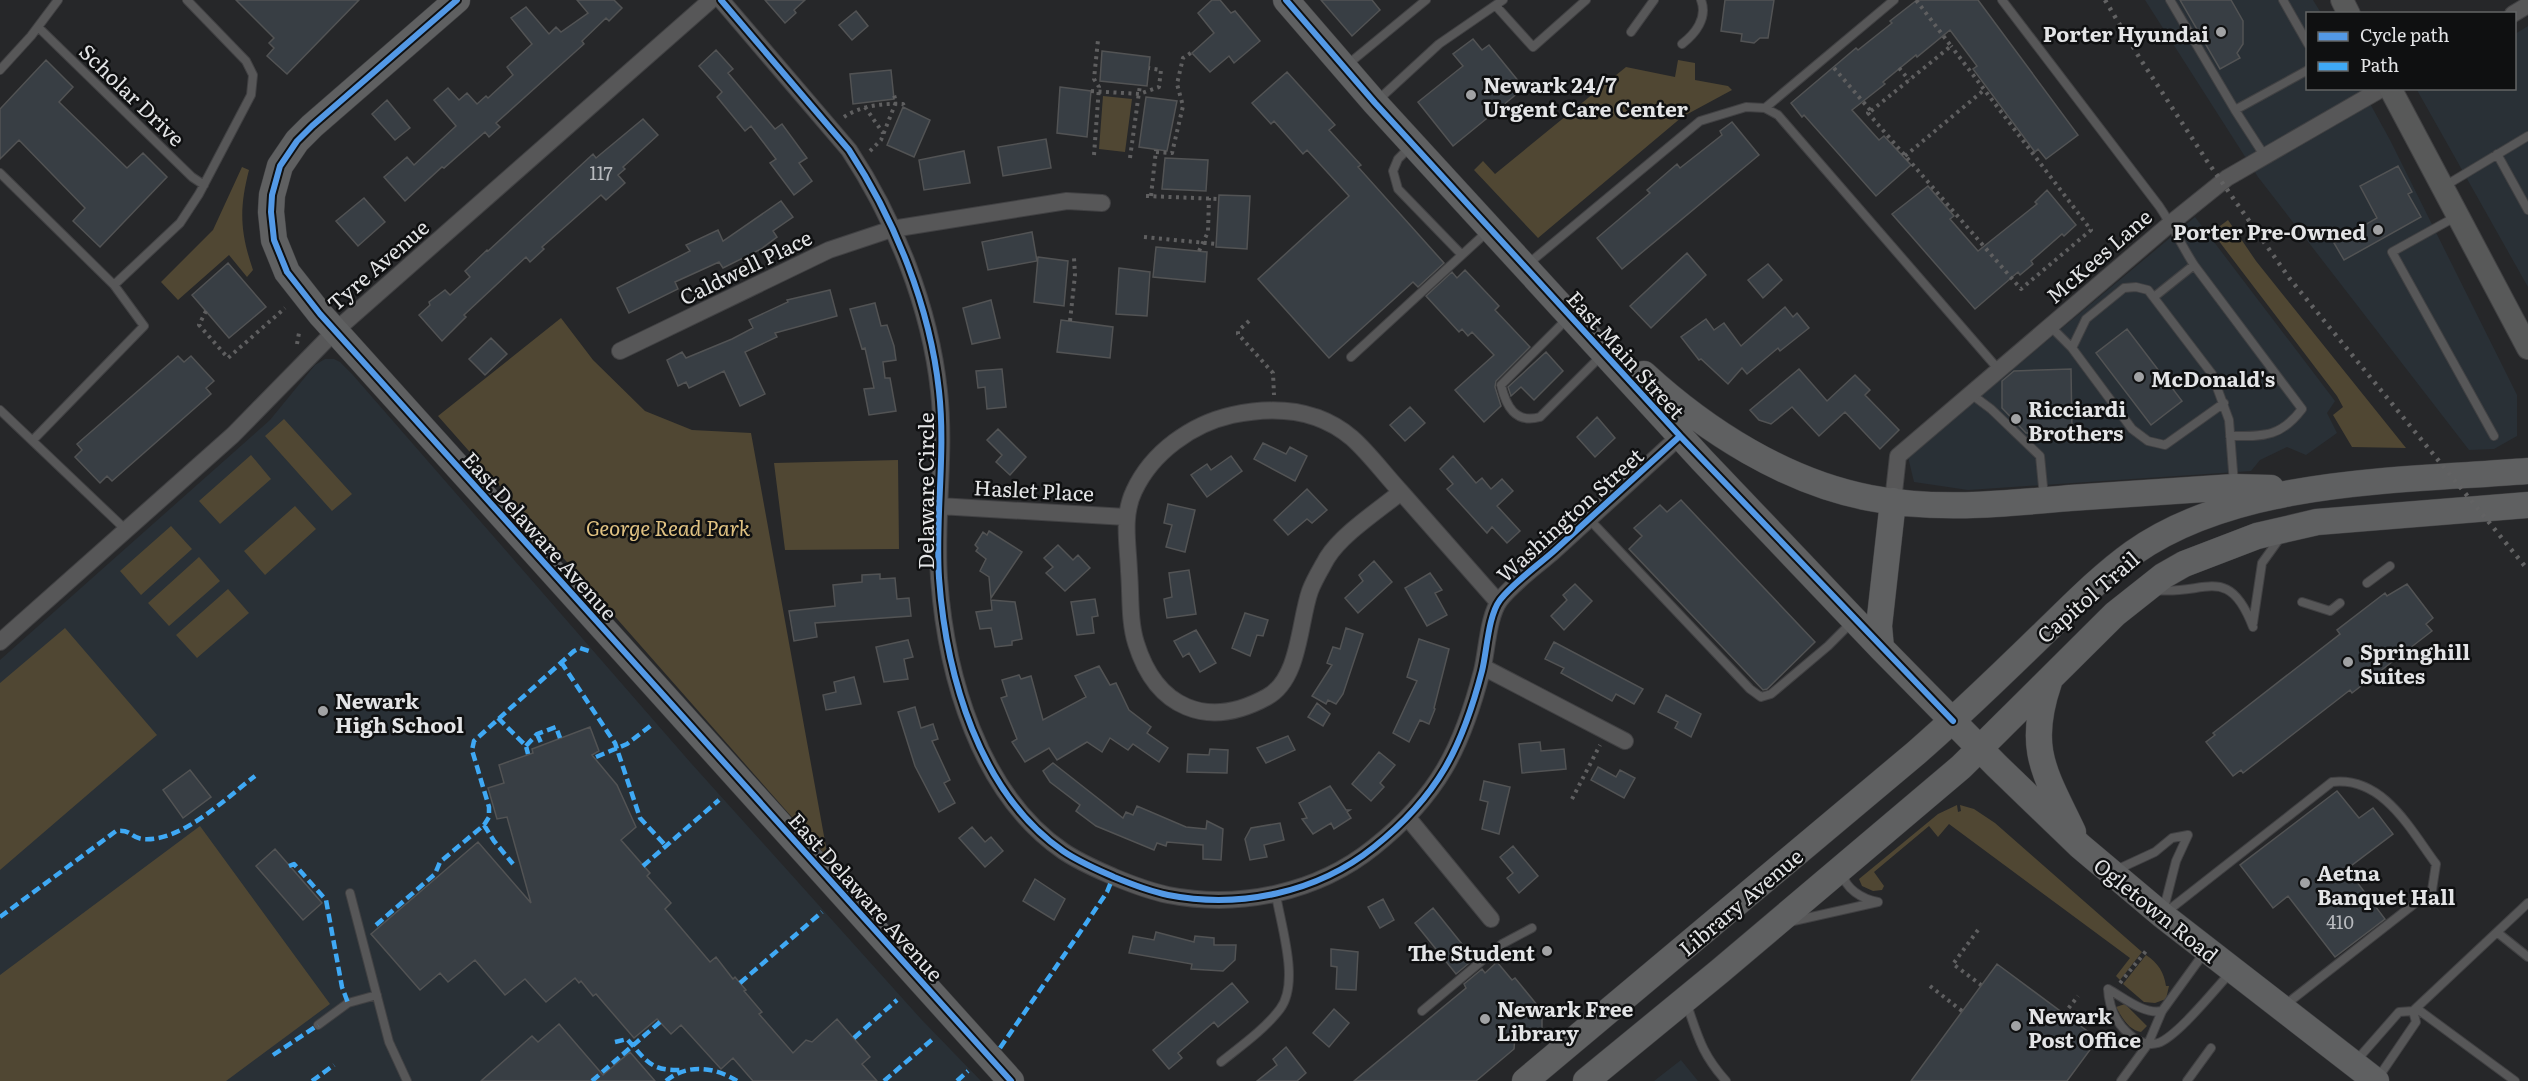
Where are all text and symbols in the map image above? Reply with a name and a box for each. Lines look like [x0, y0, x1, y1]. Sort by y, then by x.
legend [2306, 12, 2516, 90]
place label: Porter Hyundai [2043, 17, 2209, 48]
text: Cycle path [2360, 21, 2449, 48]
marker: Porter Hyundai [2214, 25, 2228, 39]
street label: Scholar Drive [73, 36, 193, 152]
text: Path [2360, 51, 2399, 78]
place label: Newark 24/7 Urgent Care Center [1483, 68, 1689, 123]
marker: Newark 24/7 Urgent Care Center [1464, 88, 1478, 102]
house number: 117 [589, 159, 613, 186]
street label: McKees Lane [2038, 200, 2158, 310]
street label: Tyre Avenue [319, 211, 435, 317]
place label: Porter Pre-Owned [2173, 215, 2366, 246]
street label: Caldwell Place [674, 220, 817, 311]
marker: Porter Pre-Owned [2371, 223, 2385, 237]
street label: East Main Street [1561, 283, 1694, 426]
place label: McDonald's [2151, 362, 2275, 393]
marker: McDonald's [2132, 370, 2146, 384]
place label: Ricciardi Brothers [2028, 392, 2126, 447]
street label: Delaware Circle [909, 412, 940, 570]
marker: Ricciardi Brothers [2009, 412, 2023, 426]
street label: Washington Street [1489, 439, 1650, 589]
street label: East Delaware Avenue [456, 444, 626, 627]
street label: Haslet Place [973, 470, 1095, 508]
park label: George Read Park [586, 511, 751, 542]
street label: Capitol Trail [2029, 543, 2145, 649]
place label: Springhill Suites [2360, 635, 2470, 690]
marker: Springhill Suites [2341, 655, 2355, 669]
place label: Newark High School [335, 684, 464, 739]
marker: Newark High School [316, 704, 330, 718]
street label: East Delaware Avenue [782, 805, 952, 988]
street label: Library Avenue [1671, 840, 1809, 962]
street label: Ogletown Road [2088, 849, 2226, 969]
place label: Aetna Banquet Hall [2317, 856, 2456, 911]
marker: Aetna Banquet Hall [2298, 876, 2312, 890]
house number: 410 [2326, 908, 2354, 935]
place label: The Student [1408, 936, 1536, 967]
marker: The Student [1540, 944, 1554, 958]
place label: Newark Free Library [1497, 992, 1634, 1047]
place label: Newark Post Office [2028, 999, 2141, 1054]
marker: Newark Free Library [1478, 1012, 1492, 1026]
marker: Newark Post Office [2009, 1019, 2023, 1033]

